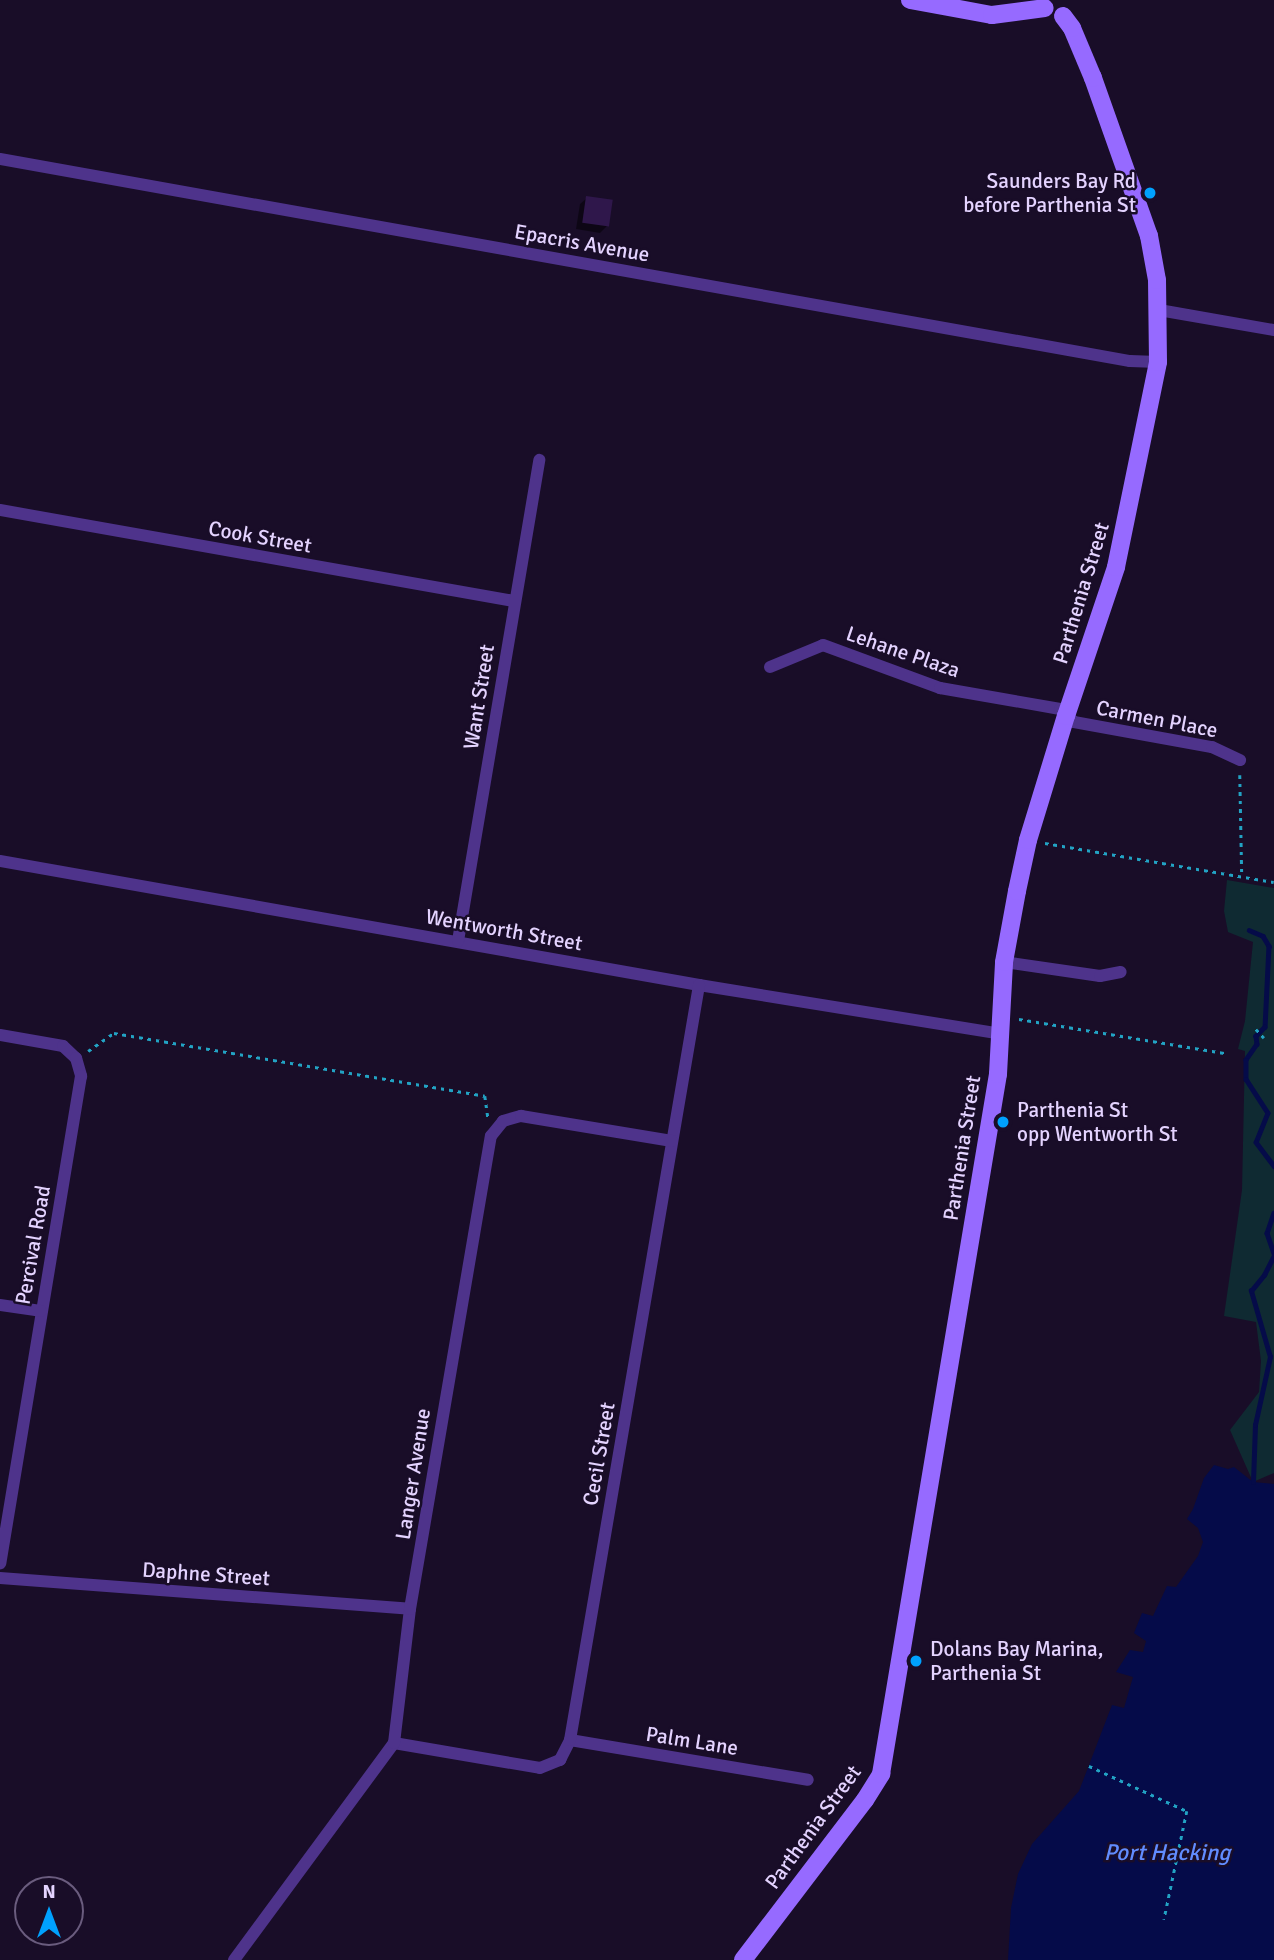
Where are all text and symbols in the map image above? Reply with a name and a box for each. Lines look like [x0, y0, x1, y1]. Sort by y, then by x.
place label: Saunders Bay Rd before Parthenia St [963, 168, 1136, 218]
marker: Saunders Bay Rd before Parthenia St [1142, 185, 1158, 201]
street label: Epacris Avenue [512, 219, 652, 267]
street label: Cook Street [206, 516, 314, 558]
street label: Parthenia Street [1048, 519, 1114, 667]
street label: Lehane Plaza [843, 621, 963, 683]
street label: Want Street [458, 643, 500, 751]
street label: Carmen Place [1094, 695, 1220, 743]
street label: Wentworth Street [424, 904, 584, 956]
street label: Parthenia Street [938, 1074, 986, 1222]
place label: Parthenia St opp Wentworth St [1017, 1097, 1178, 1147]
marker: Parthenia St opp Wentworth St [995, 1114, 1011, 1130]
street label: Percival Road [10, 1183, 56, 1307]
street label: Cecil Street [578, 1400, 620, 1508]
street label: Langer Avenue [390, 1407, 436, 1541]
street label: Daphne Street [141, 1557, 271, 1591]
place label: Dolans Bay Marina, Parthenia St [930, 1636, 1103, 1686]
marker: Dolans Bay Marina, Parthenia St [908, 1653, 924, 1669]
street label: Palm Lane [644, 1721, 740, 1761]
street label: Parthenia Street [760, 1760, 866, 1894]
water label: Port Hacking [1104, 1839, 1230, 1867]
north arrow [14, 1876, 84, 1946]
text: N [42, 1880, 56, 1904]

